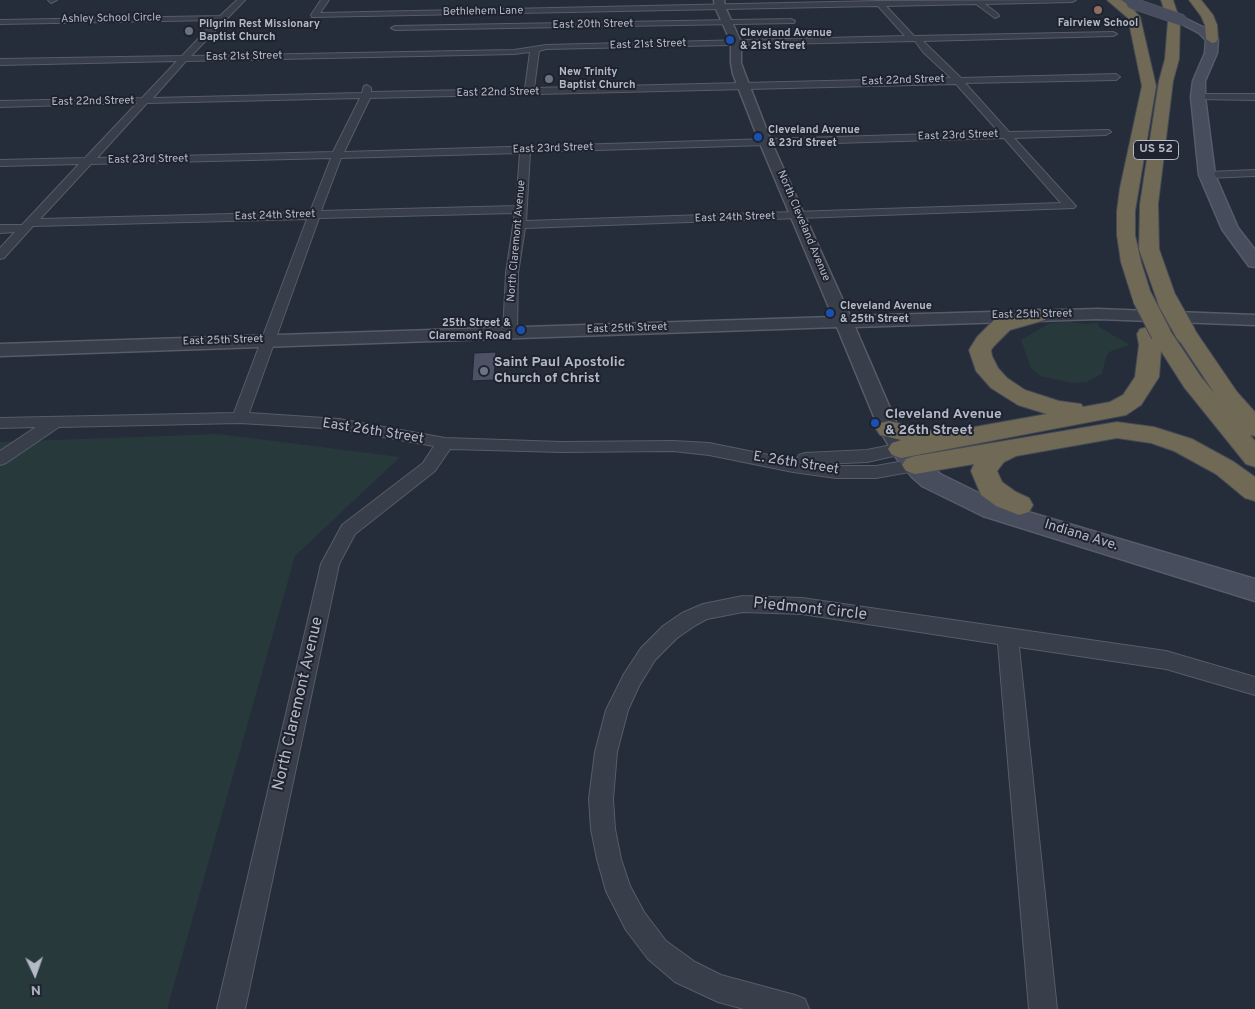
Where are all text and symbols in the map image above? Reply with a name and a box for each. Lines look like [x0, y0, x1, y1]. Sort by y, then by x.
marker: Fairview School [1092, 4, 1104, 16]
street label: Bethlehem Lane [443, 5, 523, 19]
street label: Ashley School Circle [61, 12, 161, 26]
place label: Fairview School [1058, 17, 1138, 31]
place label: Pilgrim Rest Missionary Baptist Church [199, 18, 320, 44]
street label: East 20th Street [552, 18, 634, 32]
marker: Pilgrim Rest Missionary Baptist Church [183, 25, 195, 37]
place label: Cleveland Avenue & 21st Street [740, 27, 832, 53]
marker: Cleveland Avenue & 21st Street [724, 34, 736, 46]
street label: East 21st Street [609, 37, 687, 53]
street label: East 21st Street [205, 50, 283, 64]
place label: New Trinity Baptist Church [559, 66, 635, 92]
marker: New Trinity Baptist Church [543, 73, 555, 85]
street label: East 22nd Street [861, 73, 945, 89]
street label: East 22nd Street [456, 86, 540, 100]
street label: East 22nd Street [51, 95, 135, 109]
place label: Cleveland Avenue & 23rd Street [768, 124, 860, 150]
street label: East 23rd Street [918, 128, 998, 144]
marker: Cleveland Avenue & 23rd Street [752, 131, 764, 143]
road number: US 52 [1134, 140, 1178, 160]
street label: East 23rd Street [513, 141, 593, 157]
street label: East 23rd Street [108, 153, 188, 167]
street label: North Cleveland Avenue [774, 169, 832, 283]
street label: North Claremont Avenue [505, 180, 529, 302]
street label: East 24th Street [235, 208, 315, 224]
street label: East 24th Street [695, 210, 775, 226]
place label: Cleveland Avenue & 25th Street [840, 300, 932, 326]
marker: Cleveland Avenue & 25th Street [824, 307, 836, 319]
street label: East 25th Street [992, 308, 1072, 322]
place label: 25th Street & Claremont Road [429, 317, 511, 343]
street label: East 25th Street [586, 321, 668, 337]
marker: 25th Street & Claremont Road [515, 324, 527, 336]
street label: East 25th Street [182, 333, 264, 349]
place label: Saint Paul Apostolic Church of Christ [494, 355, 625, 388]
marker: Saint Paul Apostolic Church of Christ [478, 365, 490, 377]
place label: Cleveland Avenue & 26th Street [885, 407, 1002, 440]
street label: East 26th Street [321, 416, 425, 448]
marker: Cleveland Avenue & 26th Street [869, 417, 881, 429]
street label: E. 26th Street [752, 449, 840, 479]
street label: Indiana Ave. [1042, 517, 1120, 555]
street label: Piedmont Circle [752, 594, 868, 626]
street label: North Claremont Avenue [270, 615, 328, 793]
north arrow [10, 949, 60, 999]
text: N [30, 981, 41, 998]

